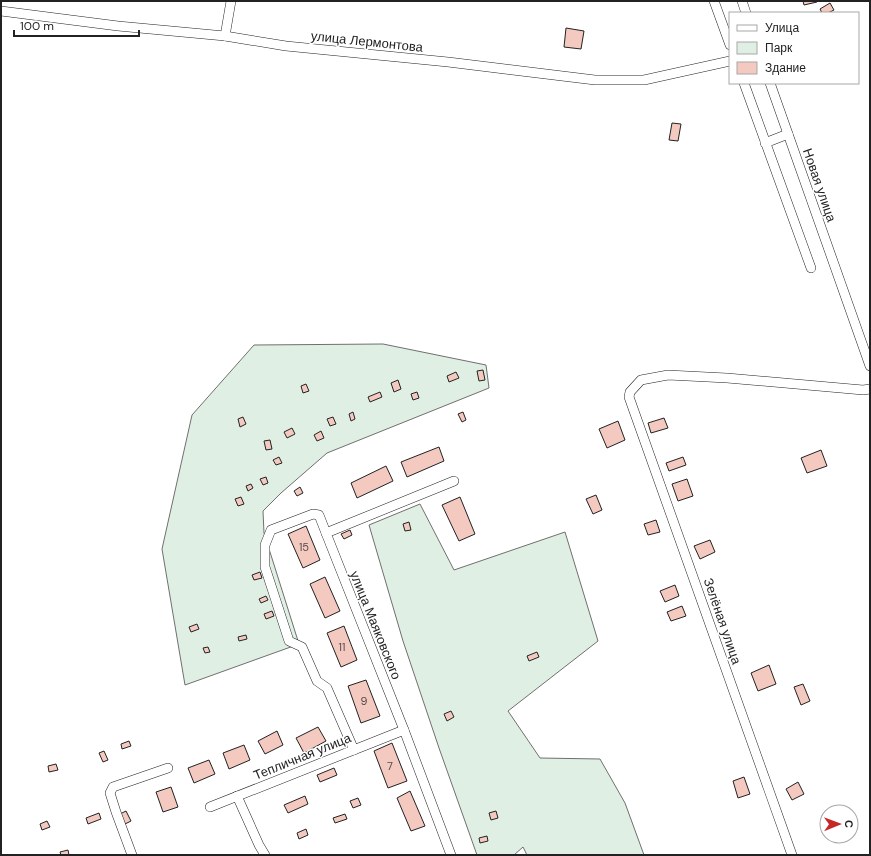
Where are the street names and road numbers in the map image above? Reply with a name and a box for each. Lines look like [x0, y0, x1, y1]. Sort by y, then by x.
street label: улица Лермонтова [310, 27, 425, 56]
street label: Новая улица [799, 146, 840, 225]
street label: улица Маяковского [346, 568, 405, 682]
street label: Зелёная улица [700, 576, 745, 667]
street label: Тепличная улица [251, 729, 354, 784]

